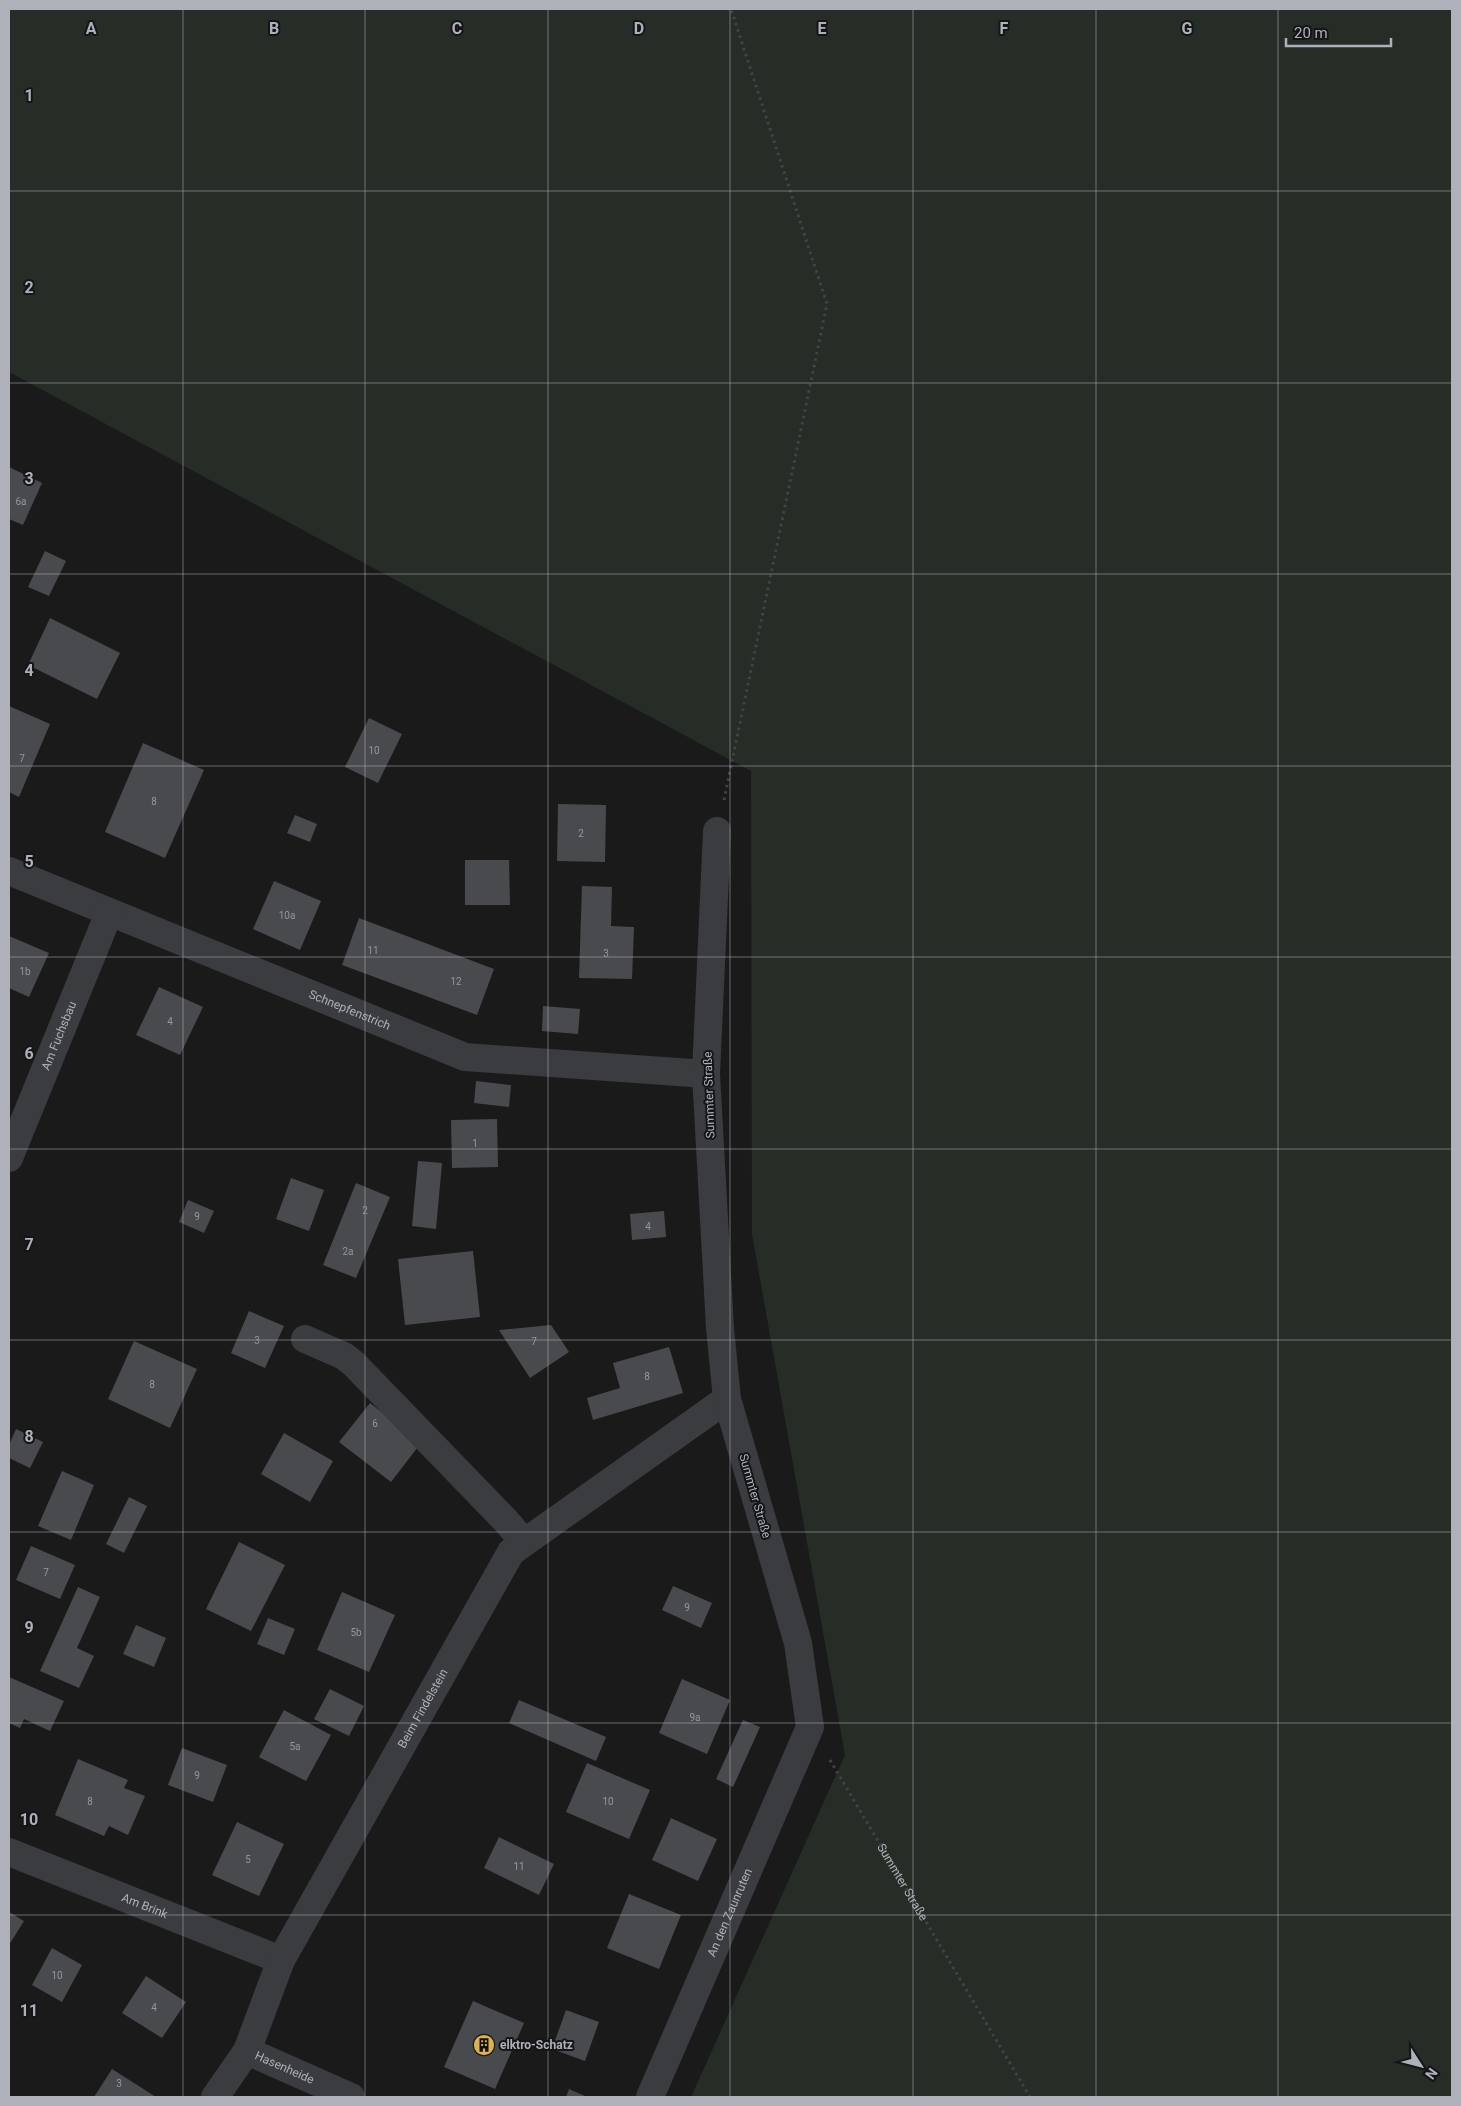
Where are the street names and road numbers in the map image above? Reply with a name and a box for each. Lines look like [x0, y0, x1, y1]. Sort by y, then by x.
street label: Schnepfenstrich [307, 987, 393, 1033]
street label: Am Fuchsbau [39, 999, 79, 1072]
street label: Summter Straße [700, 1051, 718, 1139]
street label: Summter Straße [736, 1452, 774, 1540]
street label: Beim Findelstein [395, 1666, 451, 1750]
street label: Summter Straße [874, 1841, 931, 1923]
street label: An den Zaunruten [705, 1866, 755, 1959]
street label: Am Brink [120, 1890, 171, 1922]
street label: Hasenheide [253, 2048, 316, 2087]

